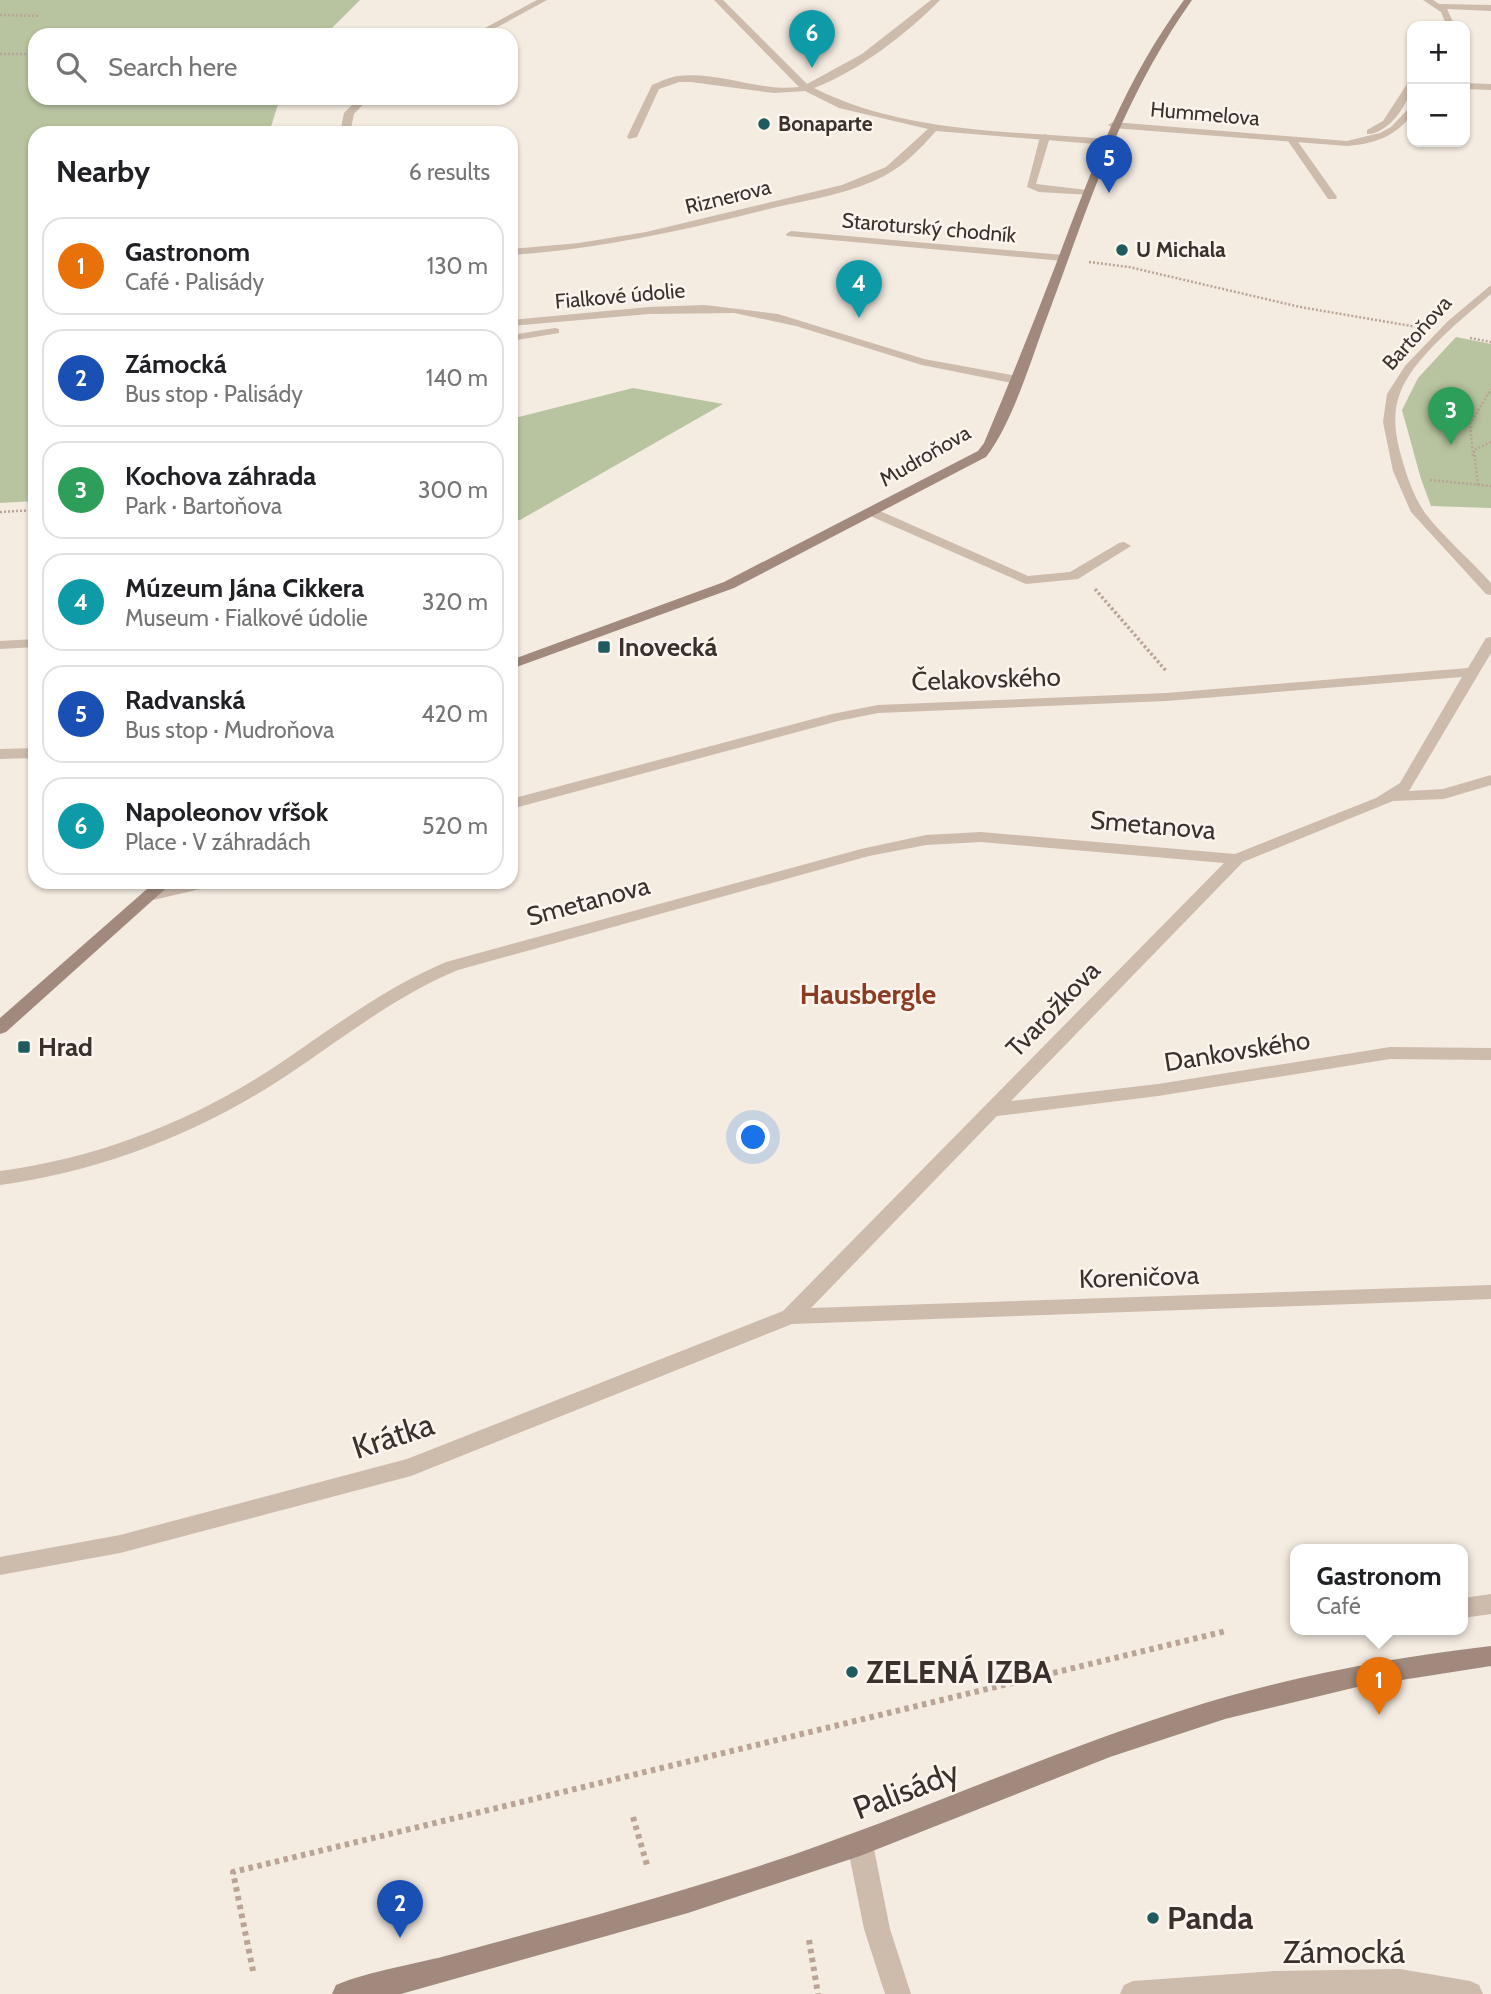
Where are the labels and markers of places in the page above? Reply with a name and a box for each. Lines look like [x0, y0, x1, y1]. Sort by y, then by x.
pin: 6 [789, 10, 835, 68]
place label: Bonaparte [778, 111, 873, 136]
marker: Bonaparte [756, 116, 772, 132]
pin: 5 [1086, 135, 1132, 193]
place label: U Michala [1136, 237, 1226, 262]
marker: U Michala [1114, 242, 1130, 258]
pin: 4 [836, 260, 882, 318]
pin: 3 [1428, 387, 1474, 445]
place label: Inovecká [618, 631, 717, 663]
marker: Inovecká [596, 639, 612, 655]
place label: Hrad [38, 1031, 93, 1063]
marker: Hrad [16, 1039, 32, 1055]
place label: ZELENÁ IZBA [866, 1652, 1052, 1691]
pin: 1 [1356, 1657, 1402, 1715]
marker: ZELENÁ IZBA [844, 1664, 860, 1680]
pin: 2 [377, 1880, 423, 1938]
place label: Panda [1167, 1898, 1254, 1937]
marker: Panda [1145, 1910, 1161, 1926]

